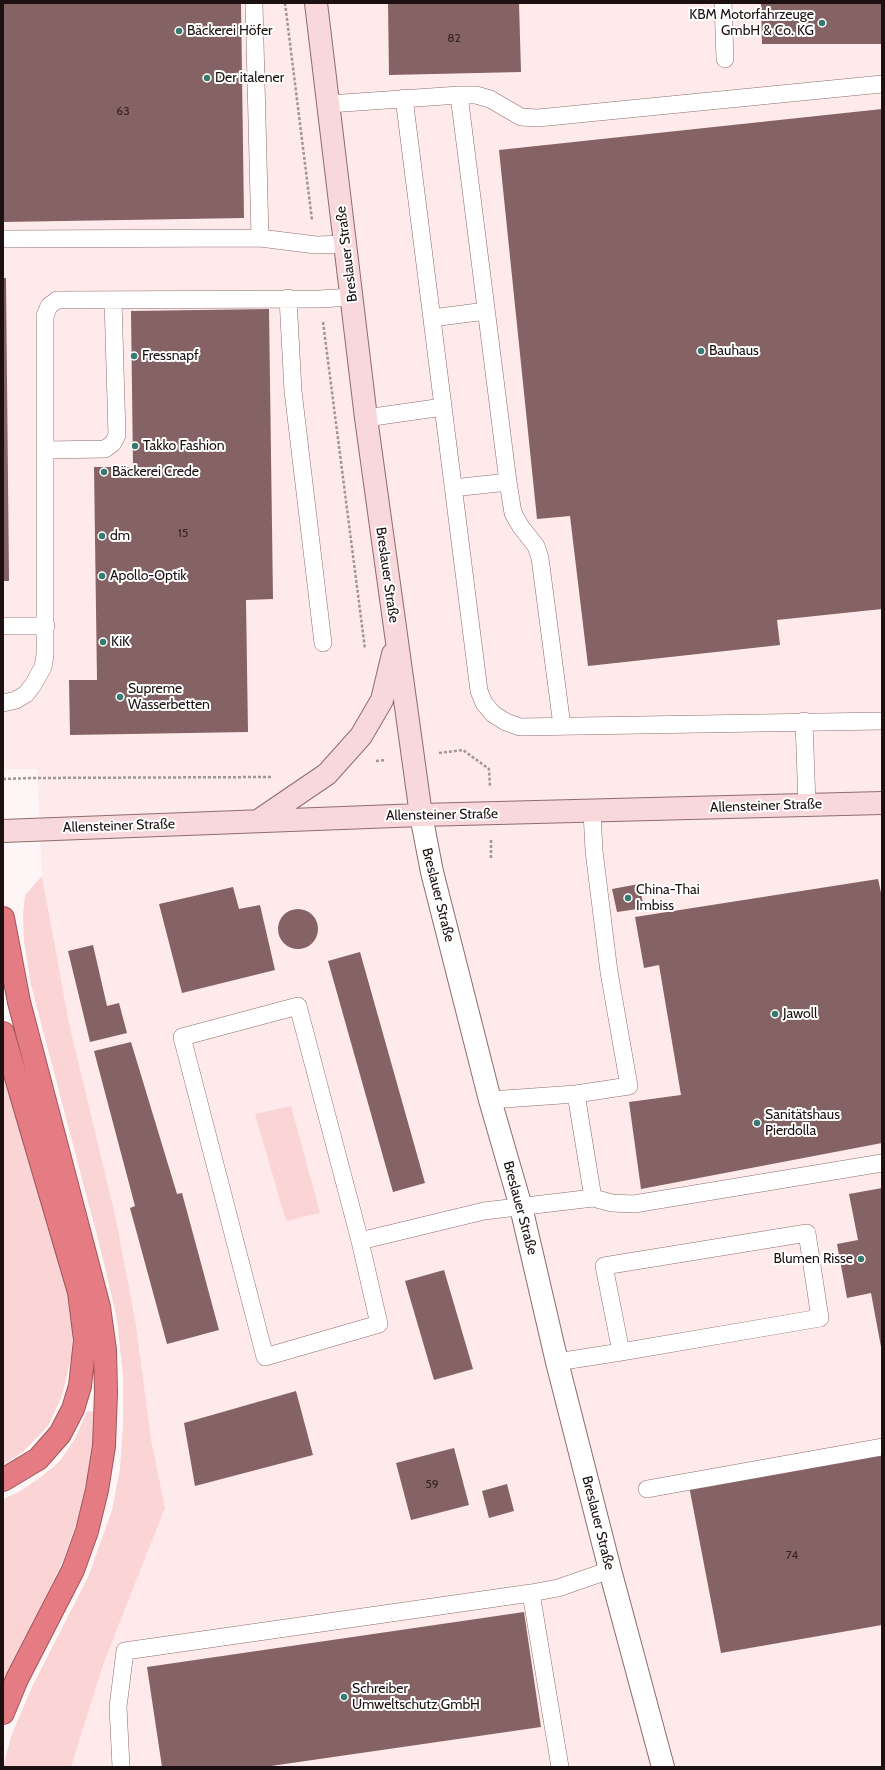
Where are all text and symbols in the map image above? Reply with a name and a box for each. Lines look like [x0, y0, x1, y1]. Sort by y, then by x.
place label: KBM Motorfahrzeuge GmbH & Co. KG [689, 7, 814, 40]
marker: KBM Motorfahrzeuge GmbH & Co. KG [817, 18, 827, 28]
place label: Bäckerei Höfer [187, 23, 272, 39]
marker: Bäckerei Höfer [174, 26, 184, 36]
house number: 82 [447, 31, 461, 45]
place label: Der italener [215, 70, 284, 86]
marker: Der italener [202, 73, 212, 83]
house number: 63 [116, 104, 130, 118]
street label: Breslauer Straße [333, 205, 361, 303]
place label: Bauhaus [709, 343, 759, 359]
marker: Bauhaus [696, 346, 706, 356]
place label: Fressnapf [142, 348, 199, 364]
marker: Fressnapf [129, 351, 139, 361]
place label: Takko Fashion [143, 438, 225, 454]
marker: Takko Fashion [130, 441, 140, 451]
place label: Bäckerei Crede [112, 464, 199, 480]
marker: Bäckerei Crede [99, 467, 109, 477]
house number: 15 [178, 526, 188, 540]
street label: Breslauer Straße [372, 526, 402, 624]
place label: dm [110, 528, 130, 544]
marker: dm [97, 531, 107, 541]
place label: Apollo-Optik [110, 568, 187, 584]
marker: Apollo-Optik [97, 571, 107, 581]
place label: KiK [111, 634, 130, 650]
marker: KiK [98, 637, 108, 647]
place label: Supreme Wasserbetten [128, 681, 210, 714]
marker: Supreme Wasserbetten [115, 692, 125, 702]
street label: Allensteiner Straße [710, 796, 822, 816]
street label: Allensteiner Straße [386, 806, 498, 824]
street label: Allensteiner Straße [63, 816, 175, 836]
street label: Breslauer Straße [418, 846, 458, 944]
place label: China-Thai Imbiss [636, 882, 700, 914]
marker: China-Thai Imbiss [623, 893, 633, 903]
place label: Jawoll [783, 1006, 817, 1022]
marker: Jawoll [770, 1009, 780, 1019]
place label: Sanitätshaus Pierdolla [765, 1107, 840, 1140]
marker: Sanitätshaus Pierdolla [752, 1118, 762, 1128]
street label: Breslauer Straße [499, 1159, 541, 1257]
place label: Blumen Risse [774, 1251, 853, 1267]
marker: Blumen Risse [856, 1254, 866, 1264]
street label: Breslauer Straße [578, 1474, 618, 1572]
house number: 59 [425, 1477, 439, 1491]
house number: 74 [786, 1548, 798, 1562]
place label: Schreiber Umweltschutz GmbH [352, 1681, 480, 1714]
marker: Schreiber Umweltschutz GmbH [339, 1692, 349, 1702]

